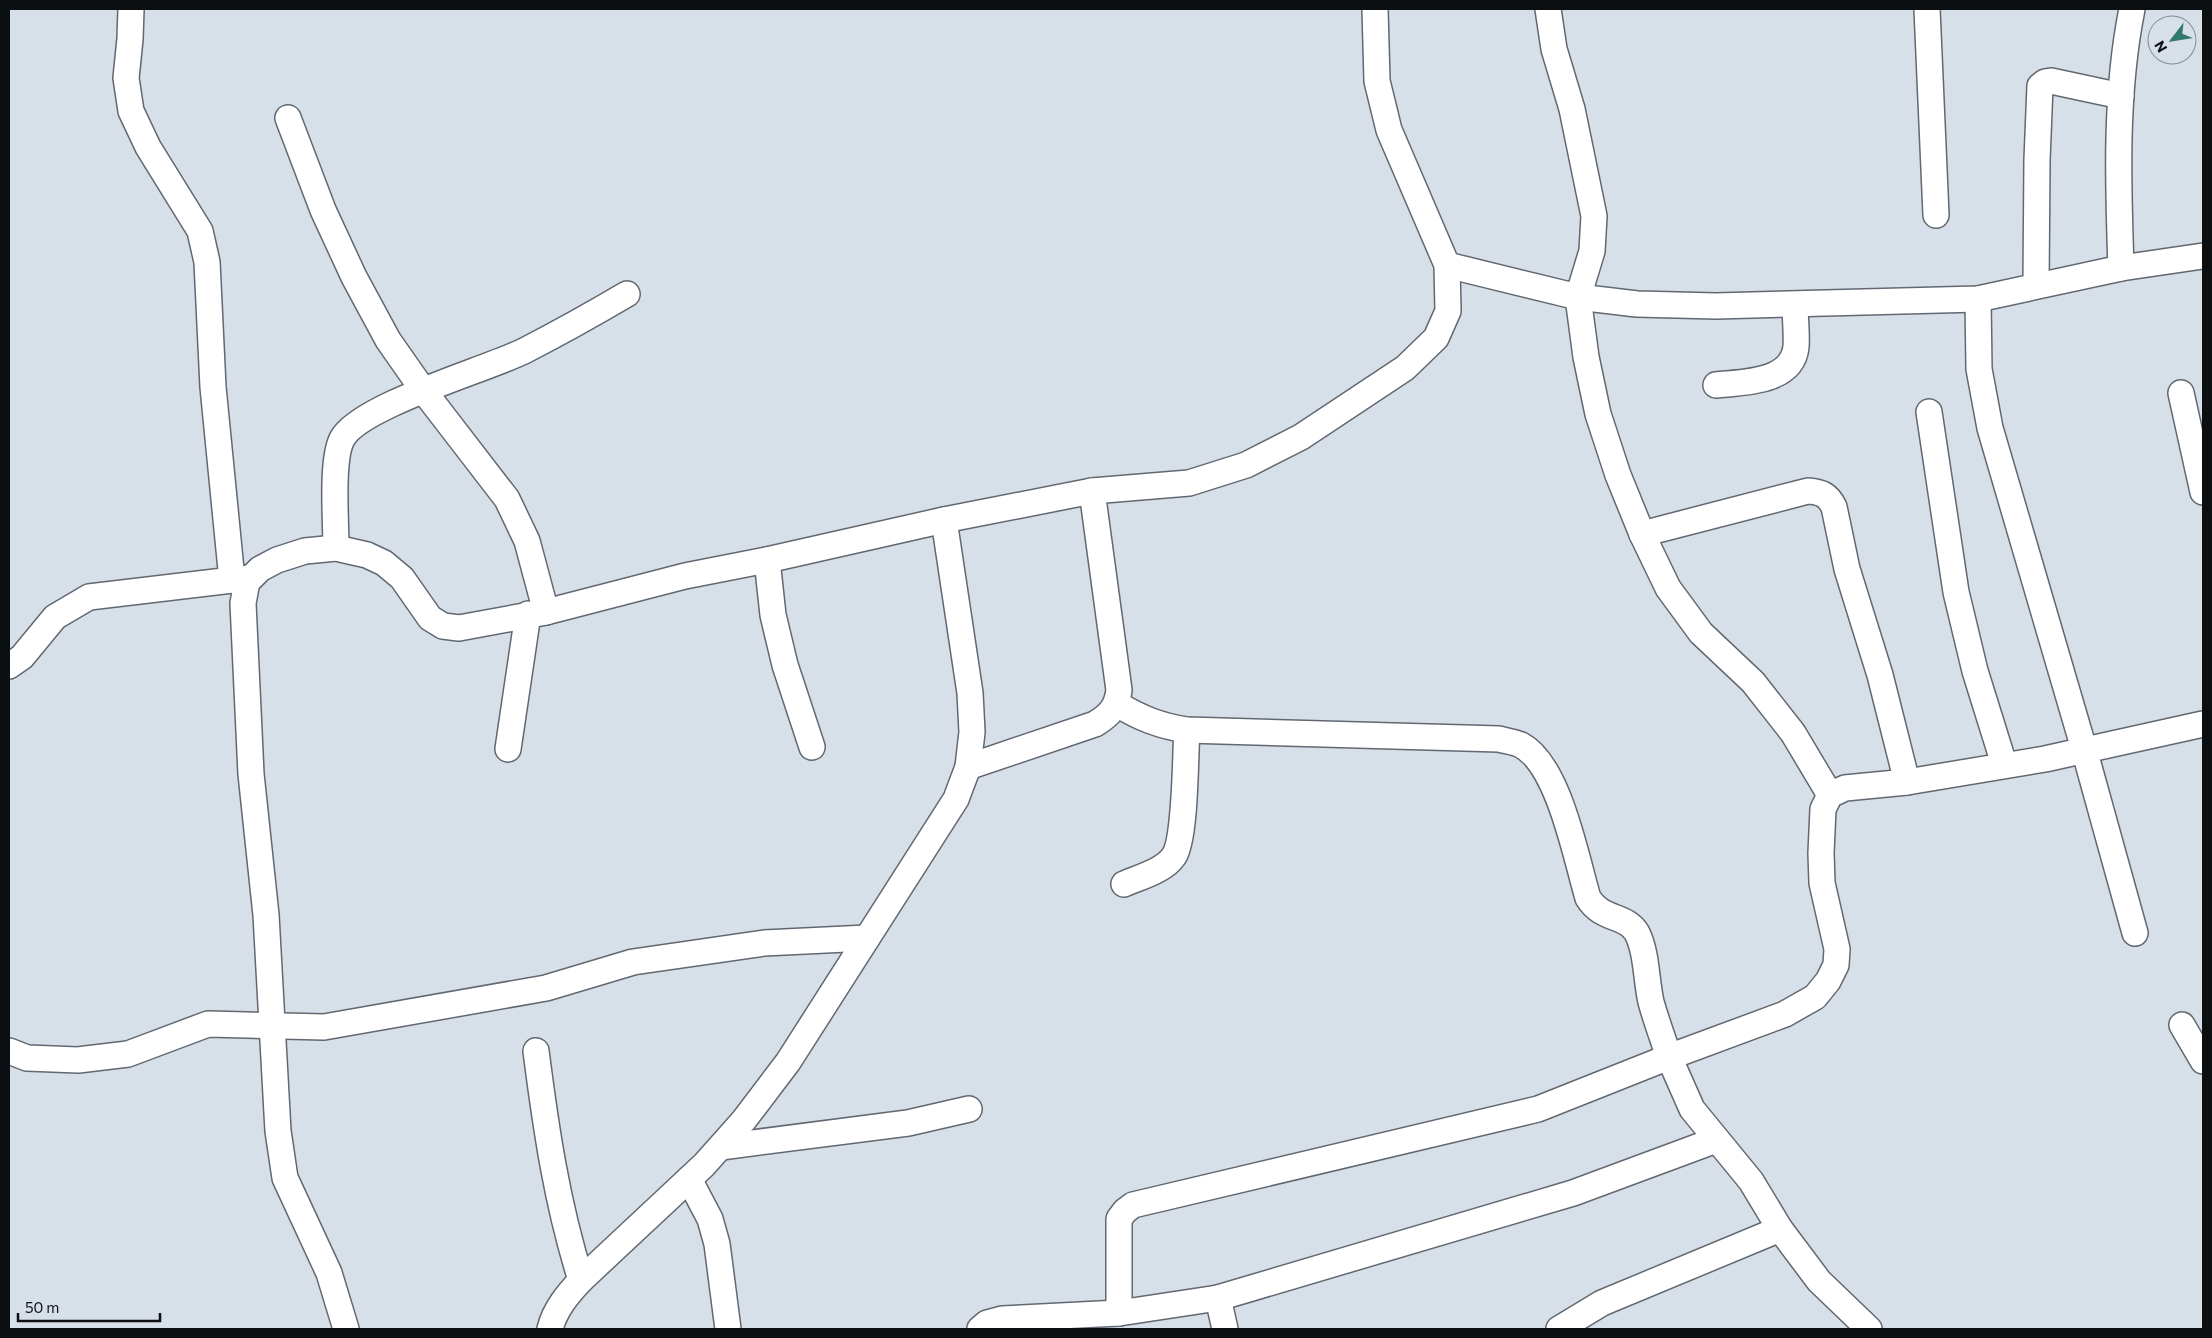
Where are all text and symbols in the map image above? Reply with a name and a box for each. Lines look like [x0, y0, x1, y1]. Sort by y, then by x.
north arrow [2147, 15, 2197, 65]
text: N [2150, 38, 2170, 56]
scale bar [18, 1290, 160, 1322]
text: 50 m [25, 1298, 59, 1316]

